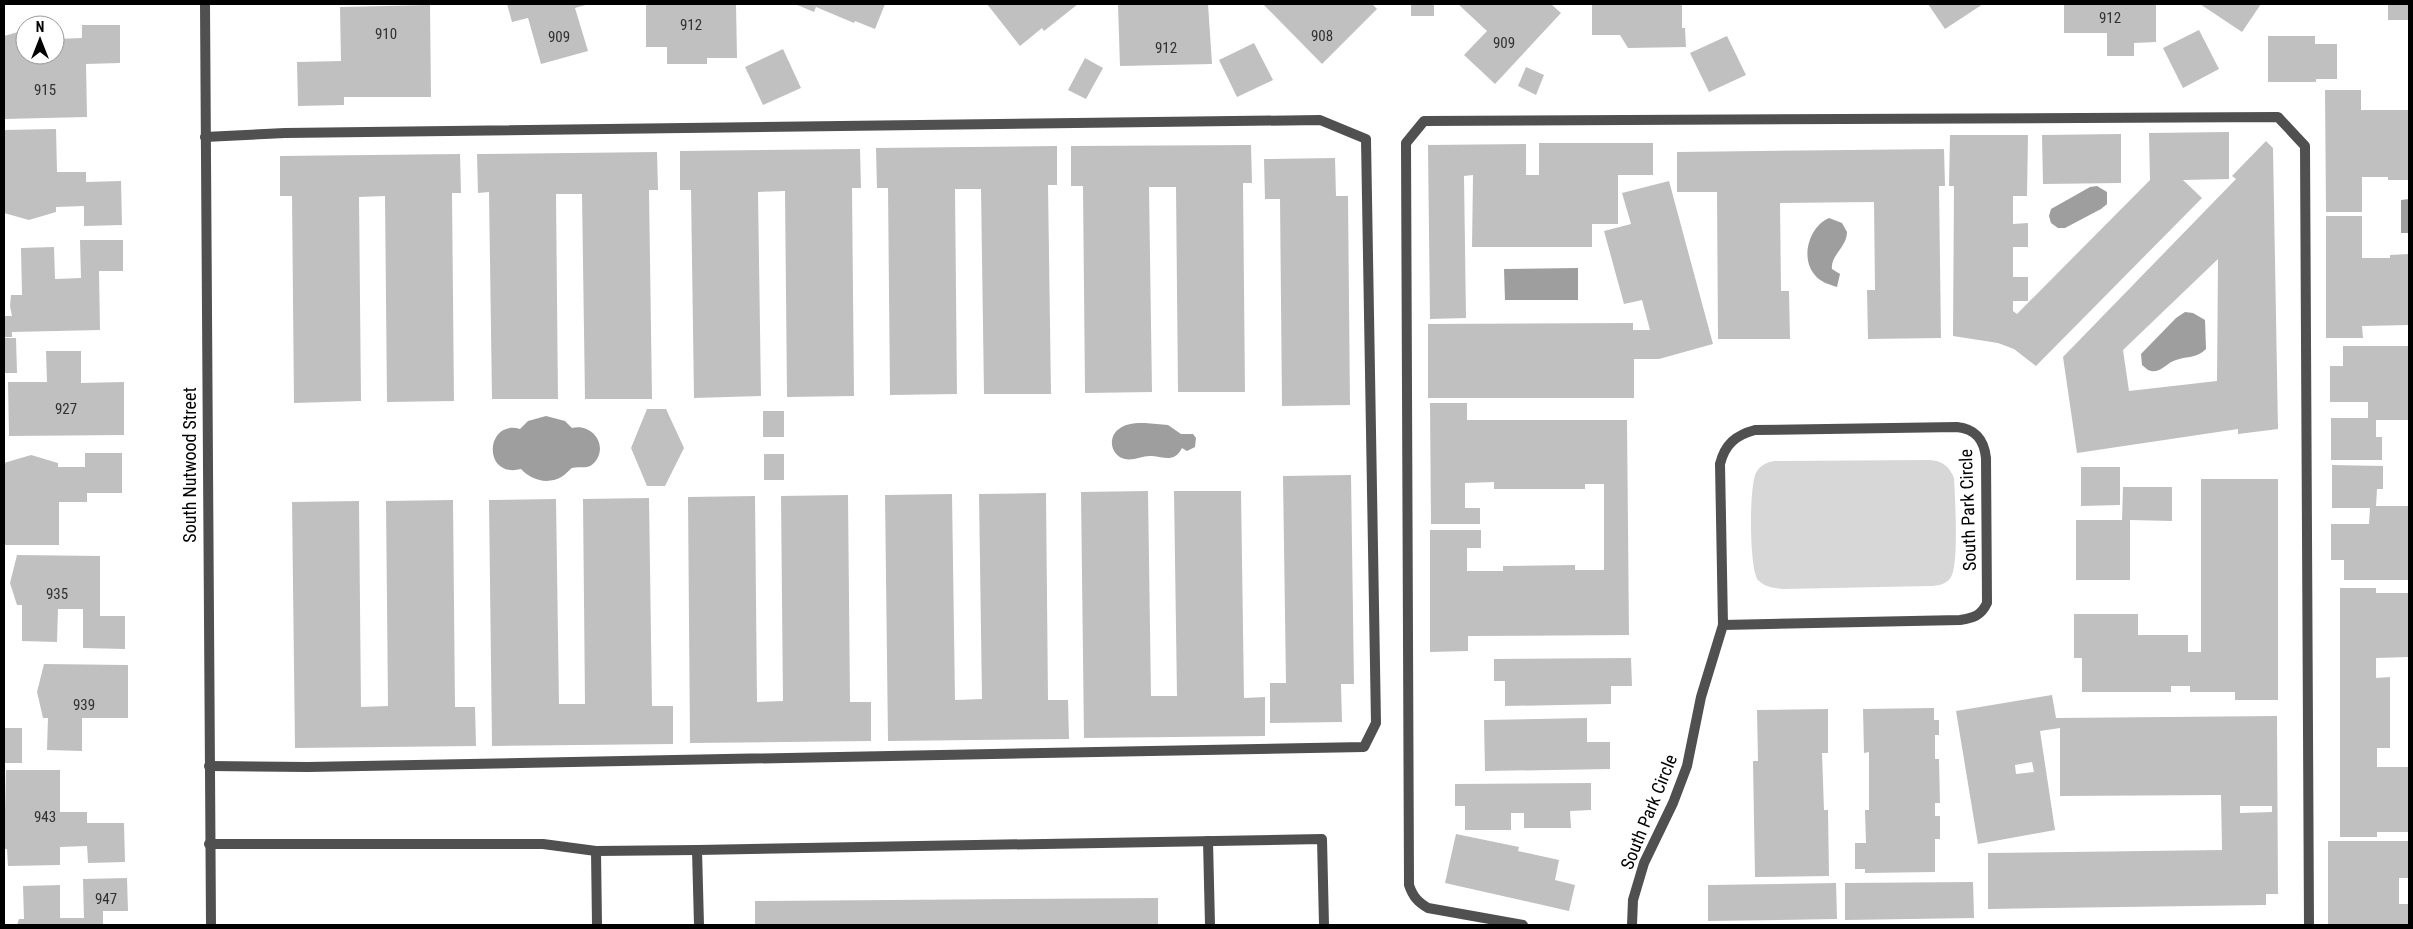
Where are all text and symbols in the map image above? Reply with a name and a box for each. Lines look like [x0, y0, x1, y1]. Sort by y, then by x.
house number: 912 [2099, 9, 2121, 27]
north arrow [15, 15, 65, 65]
house number: 912 [680, 16, 702, 34]
text: N [36, 19, 44, 35]
house number: 910 [375, 25, 397, 43]
house number: 908 [1311, 27, 1333, 45]
house number: 909 [548, 28, 570, 46]
house number: 909 [1493, 34, 1515, 52]
house number: 912 [1155, 39, 1177, 57]
house number: 915 [34, 81, 56, 99]
street label: South Nutwood Street [179, 387, 200, 543]
house number: 927 [55, 400, 77, 418]
street label: South Park Circle [1955, 449, 1980, 571]
house number: 935 [46, 585, 68, 603]
house number: 939 [73, 696, 95, 714]
street label: South Park Circle [1616, 751, 1681, 872]
house number: 943 [34, 808, 56, 826]
house number: 947 [95, 890, 117, 908]

